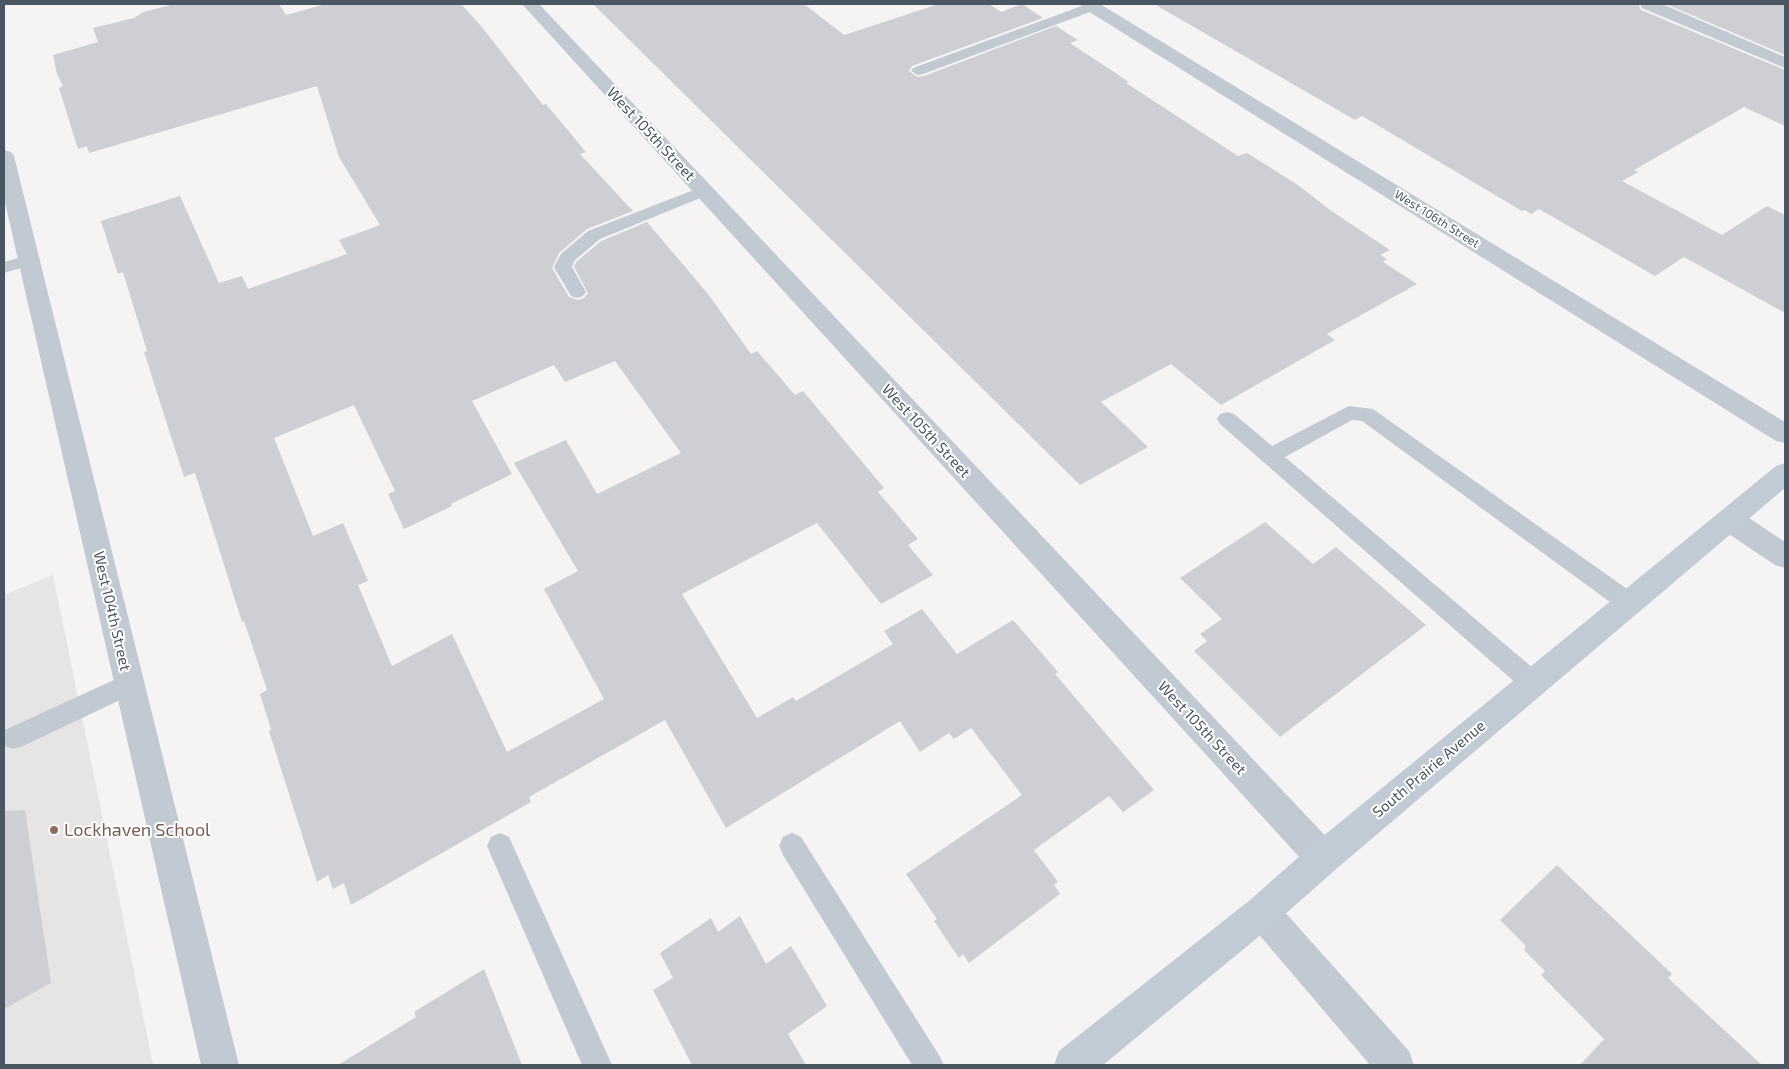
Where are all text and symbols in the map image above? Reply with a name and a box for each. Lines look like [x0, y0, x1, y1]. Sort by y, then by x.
street label: West 105th Street [603, 84, 699, 184]
street label: West 106th Street [1392, 187, 1482, 251]
street label: West 105th Street [878, 381, 974, 481]
street label: West 104th Street [89, 549, 135, 673]
street label: West 105th Street [1154, 678, 1250, 778]
street label: South Prairie Avenue [1369, 717, 1489, 821]
place label: Lockhaven School [64, 819, 210, 841]
marker: Lockhaven School [48, 824, 60, 836]

